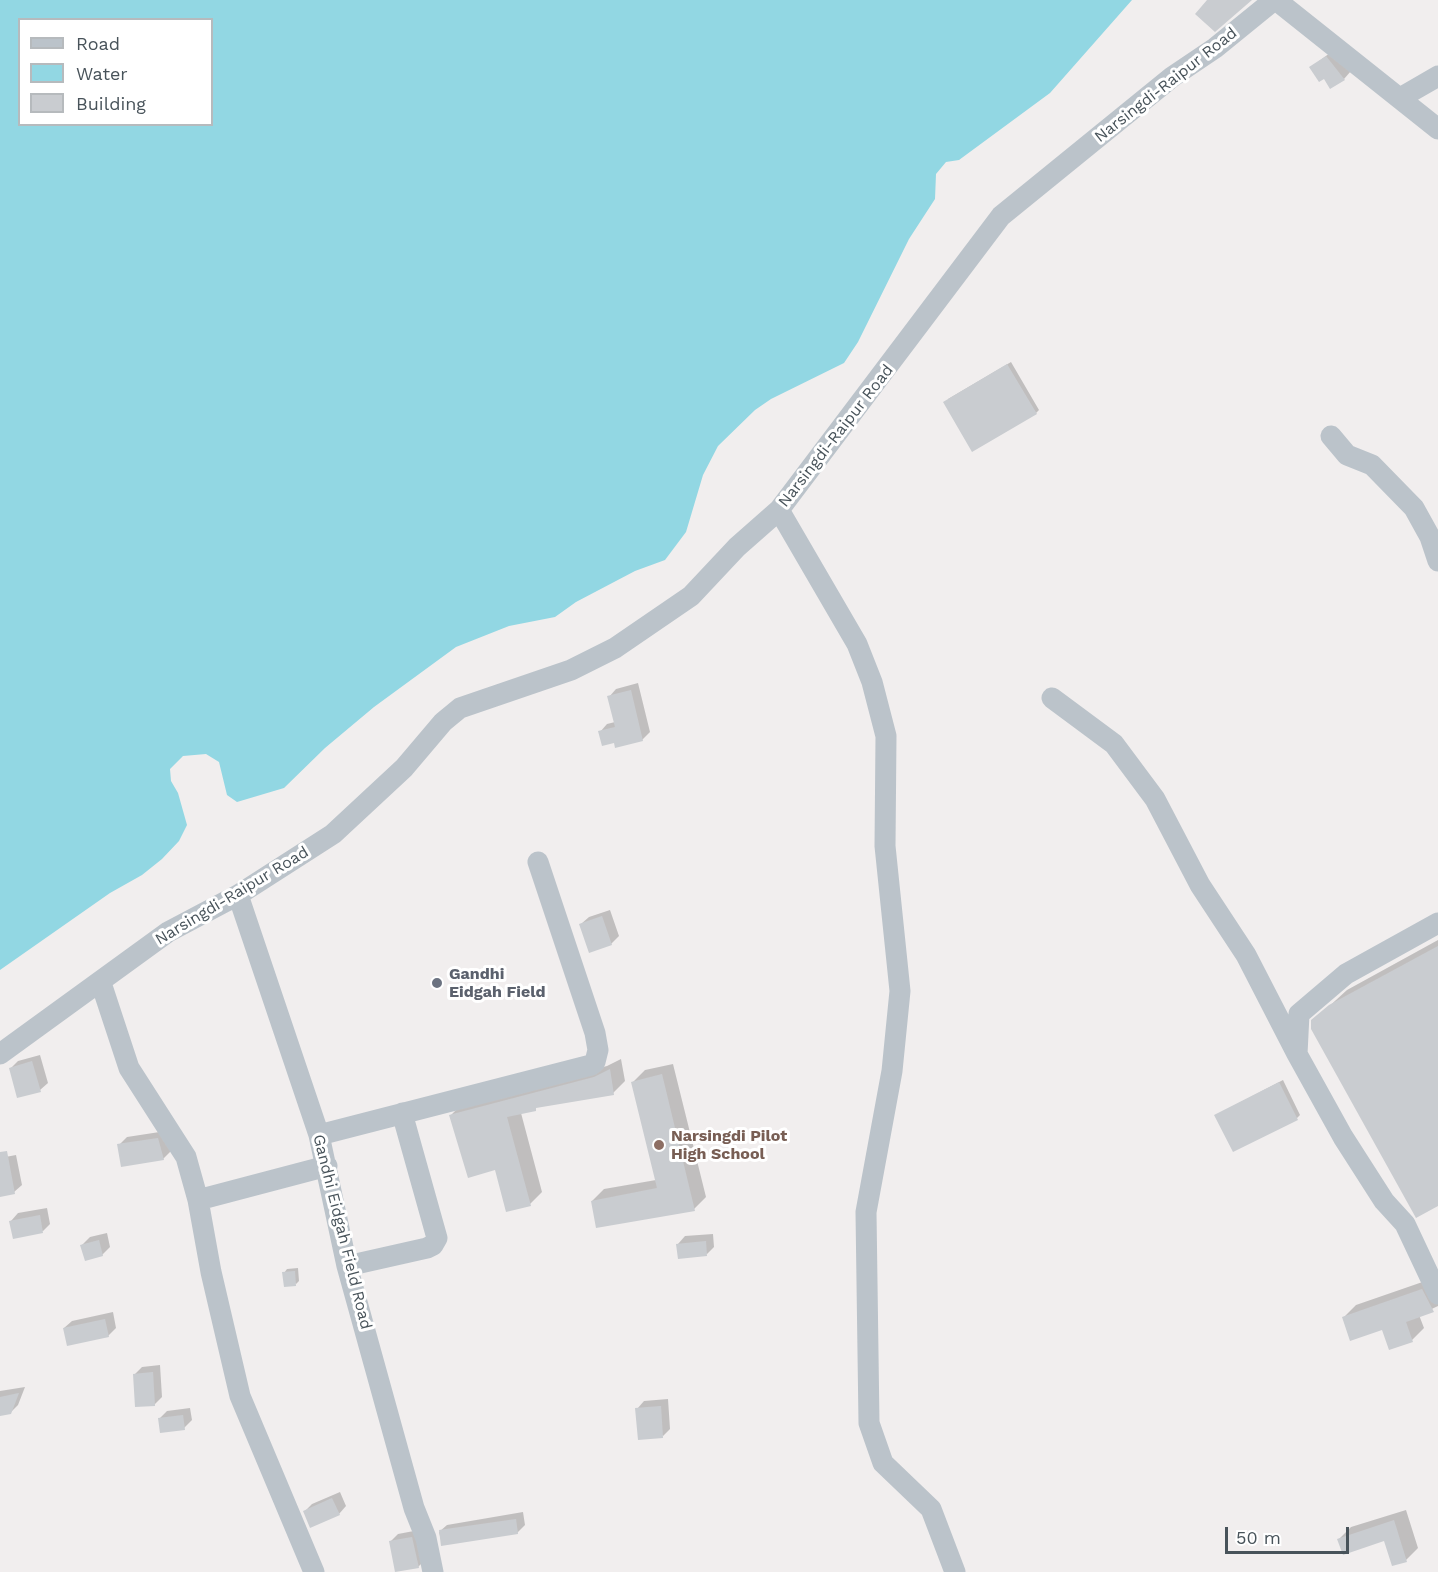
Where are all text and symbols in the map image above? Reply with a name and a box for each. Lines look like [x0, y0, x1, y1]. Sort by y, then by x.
legend [18, 18, 213, 126]
street label: Narsingdi-Raipur Road [1091, 23, 1241, 147]
text: Road [76, 33, 120, 54]
text: Water [76, 63, 128, 84]
text: Building [76, 93, 146, 114]
street label: Narsingdi-Raipur Road [774, 361, 898, 511]
street label: Narsingdi-Raipur Road [152, 843, 312, 949]
place label: Gandhi Eidgah Field [449, 964, 545, 1002]
marker: Gandhi Eidgah Field [430, 976, 444, 990]
place label: Narsingdi Pilot High School [671, 1126, 787, 1164]
street label: Gandhi Eidgah Field Road [308, 1133, 376, 1331]
marker: Narsingdi Pilot High School [652, 1138, 666, 1152]
scale bar [1228, 1515, 1352, 1553]
text: 50 m [1236, 1527, 1281, 1548]

